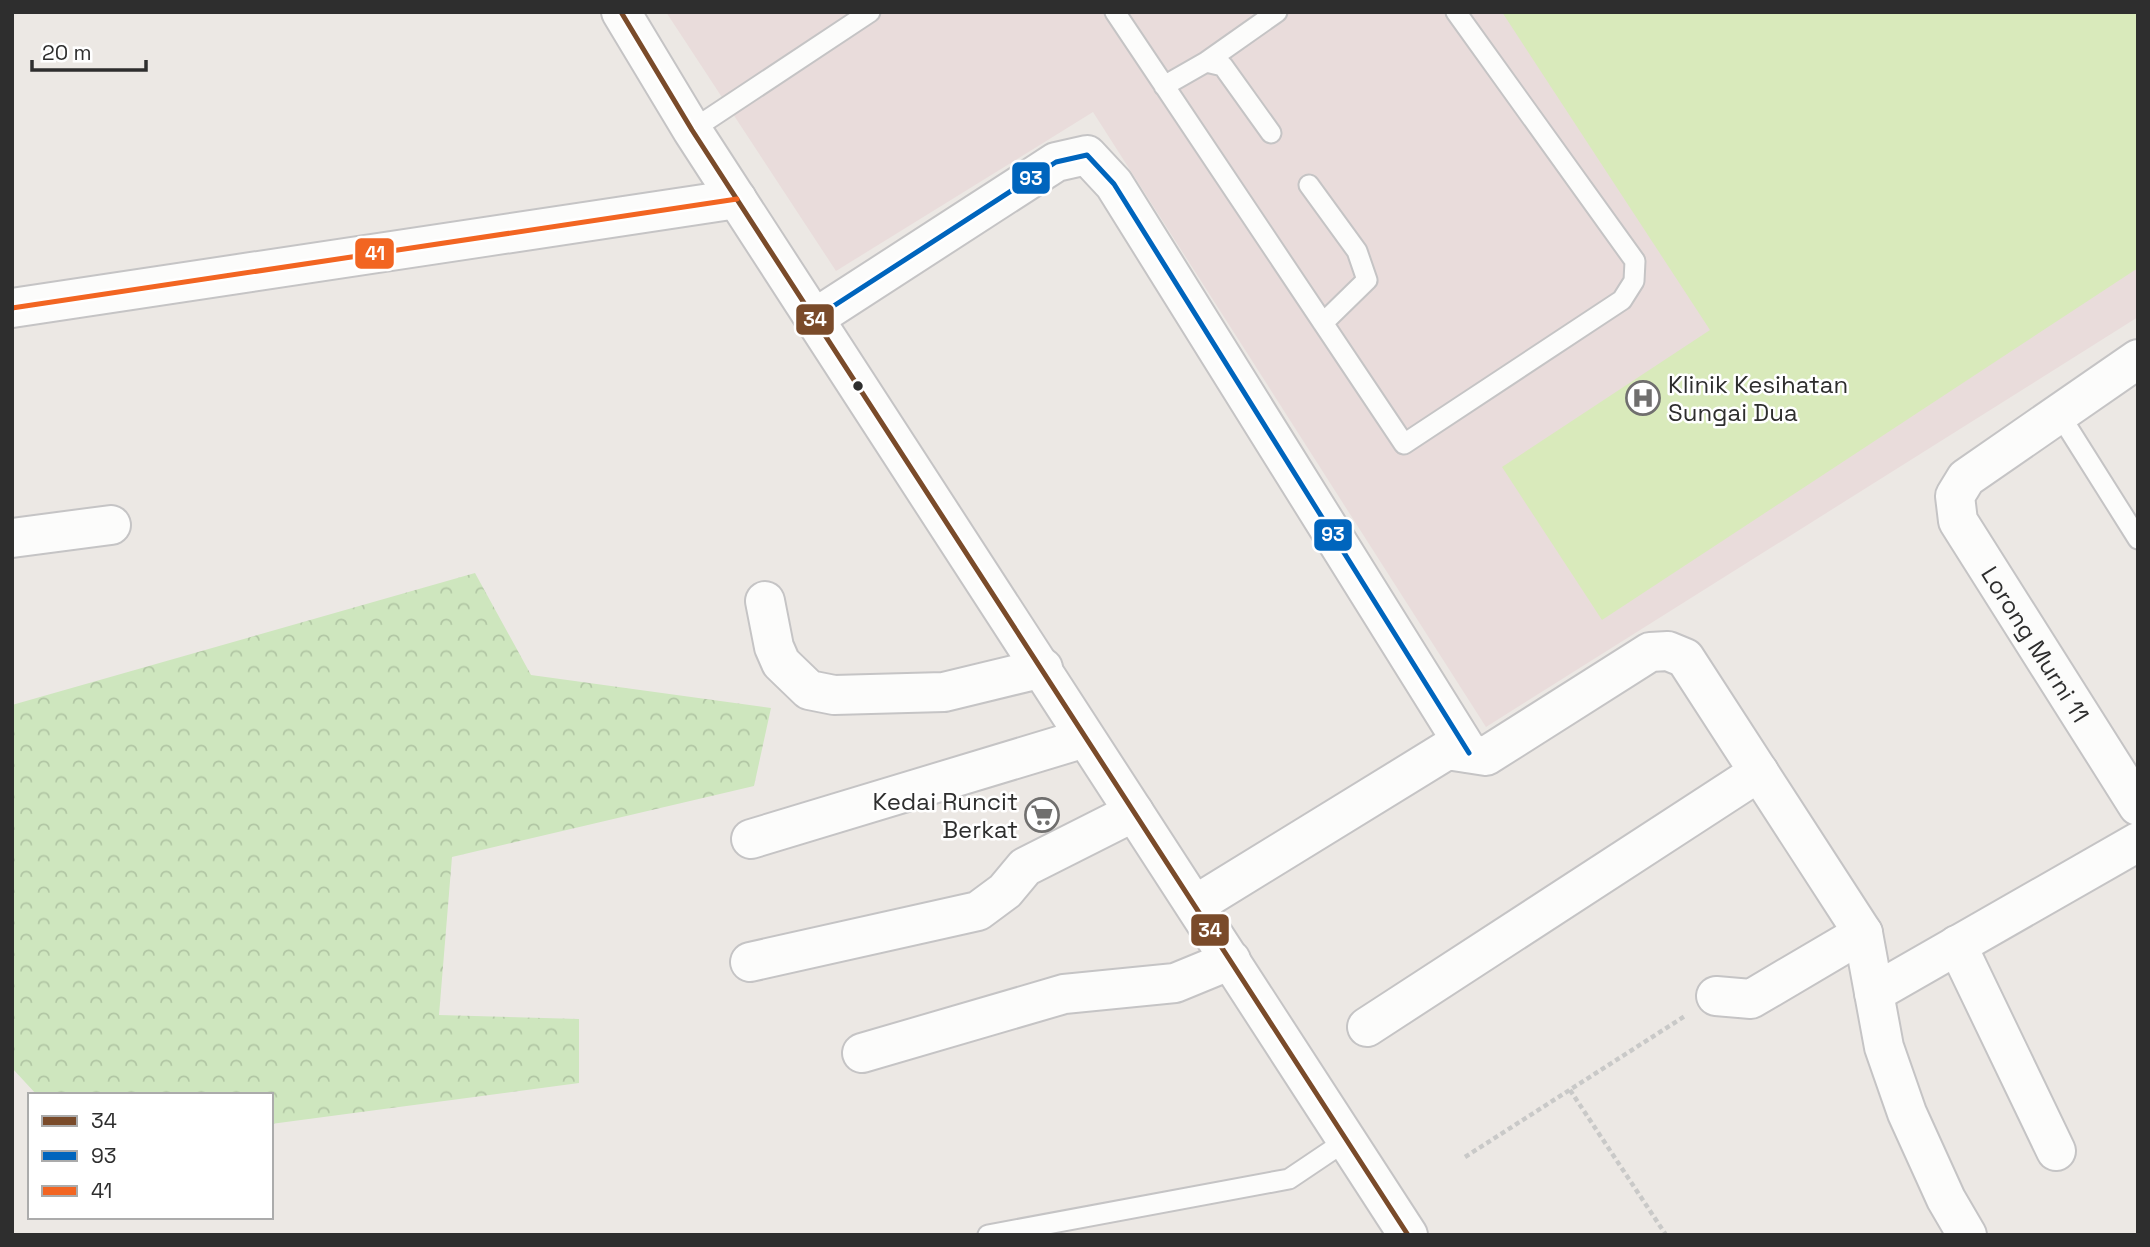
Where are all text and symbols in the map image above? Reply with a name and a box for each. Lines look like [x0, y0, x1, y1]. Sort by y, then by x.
scale bar [32, 28, 145, 72]
text: 20 m [42, 39, 92, 66]
line badge: 93 [1011, 161, 1051, 195]
text: 93 [1019, 166, 1043, 191]
line badge: 41 [354, 237, 395, 270]
text: 41 [365, 241, 385, 266]
line badge: 34 [795, 303, 835, 336]
text: 34 [803, 307, 827, 332]
place label: Klinik Kesihatan Sungai Dua [1668, 369, 1848, 428]
unlabelled marker [851, 379, 865, 393]
hospital icon: Klinik Kesihatan Sungai Dua [1624, 379, 1662, 417]
line badge: 93 [1313, 518, 1353, 552]
text: 93 [1321, 522, 1345, 547]
street label: Lorong Murni 11 [1975, 560, 2097, 728]
place label: Kedai Runcit Berkat [873, 786, 1018, 845]
supermarket icon: Kedai Runcit Berkat [1023, 796, 1061, 834]
line badge: 34 [1190, 913, 1230, 947]
text: 34 [1198, 918, 1222, 943]
legend [28, 1093, 273, 1219]
text: 34 [91, 1107, 117, 1134]
text: 93 [91, 1142, 117, 1169]
text: 41 [91, 1177, 112, 1204]

